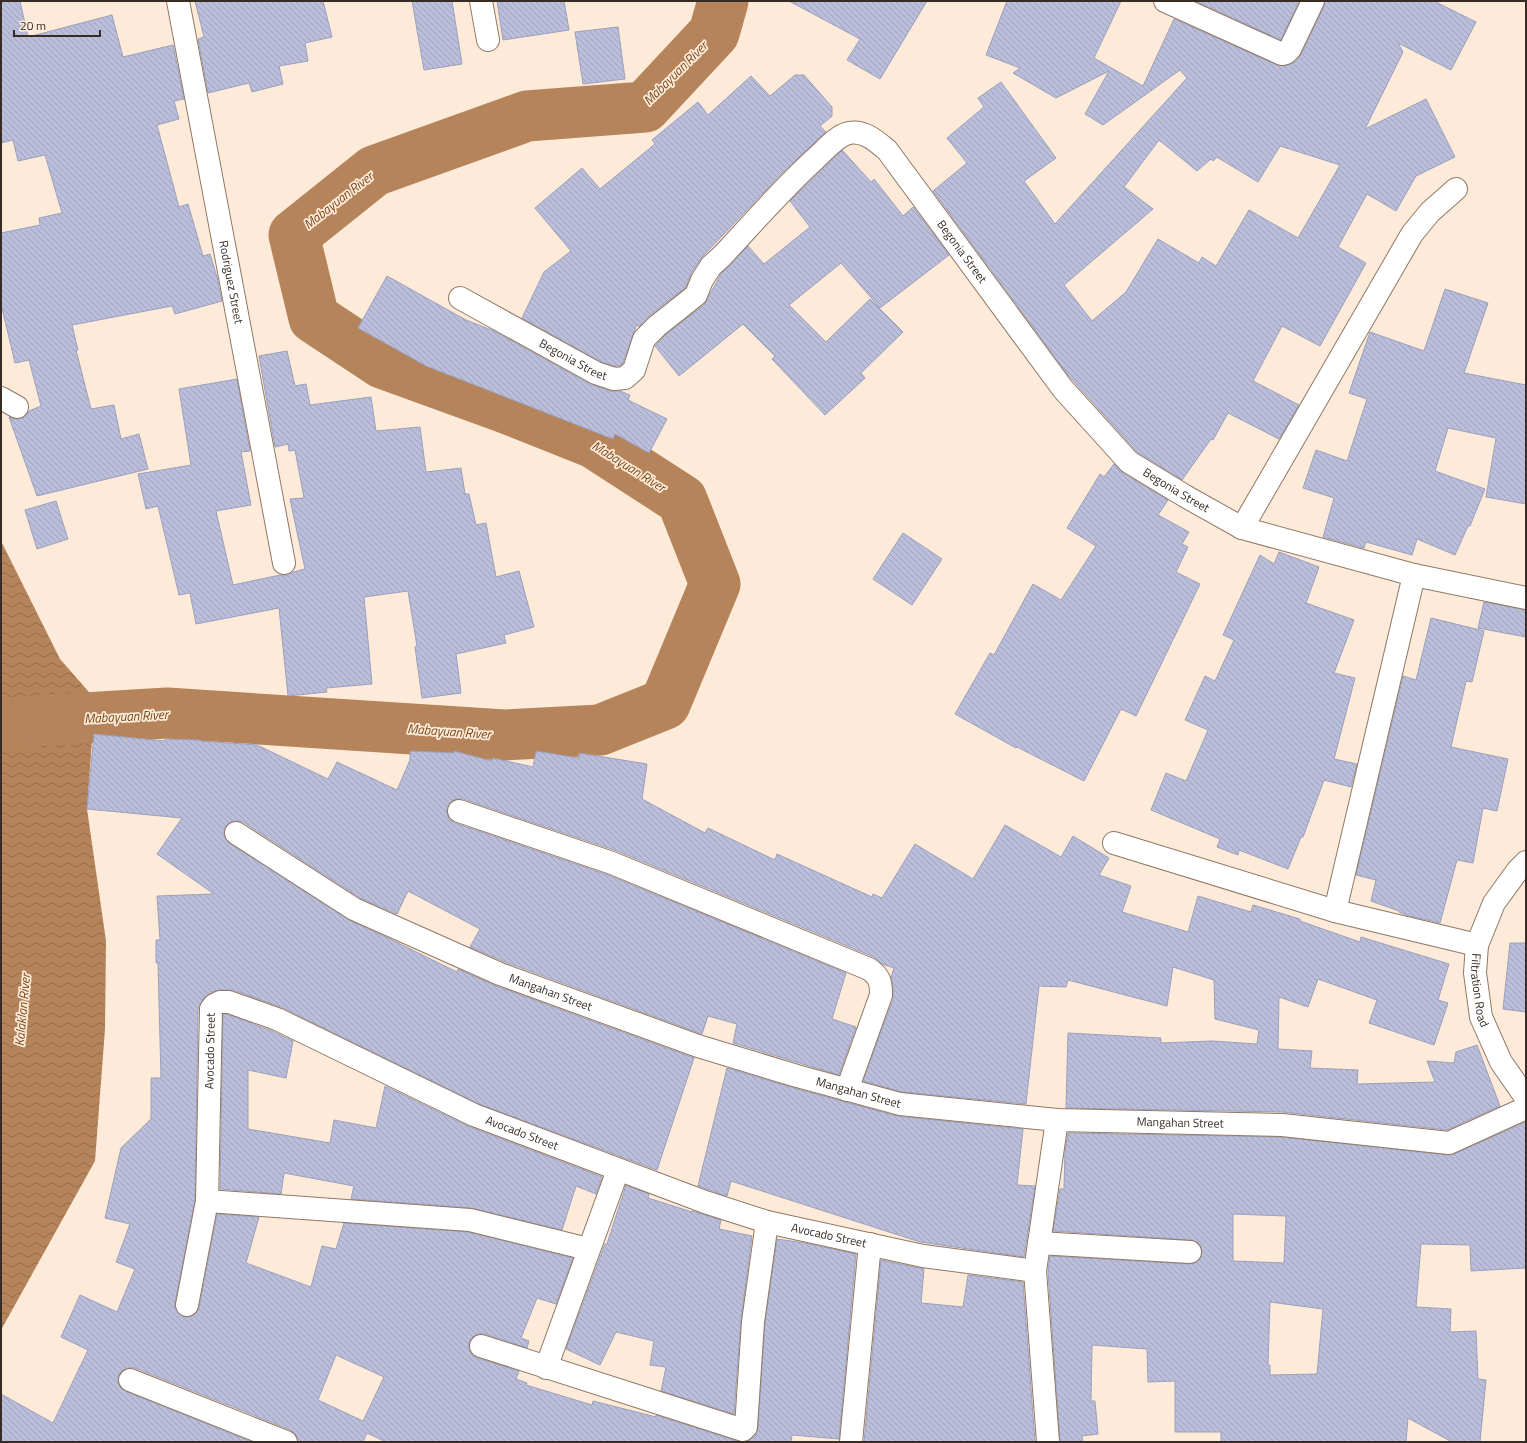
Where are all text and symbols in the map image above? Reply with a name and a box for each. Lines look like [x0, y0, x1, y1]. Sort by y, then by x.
scale bar [14, 12, 100, 38]
text: 20 m [20, 16, 46, 35]
water label: Mabayuan River [638, 35, 713, 110]
water label: Mabayuan River [299, 165, 379, 234]
street label: Begonia Street [933, 216, 993, 288]
street label: Rodriguez Street [214, 239, 249, 326]
street label: Begonia Street [536, 333, 610, 385]
water label: Mabayuan River [588, 435, 671, 498]
street label: Begonia Street [1140, 463, 1214, 517]
water label: Mabayuan River [84, 704, 170, 728]
water label: Mabayuan River [407, 718, 493, 744]
street label: Filtration Road [1466, 953, 1494, 1030]
street label: Mangahan Street [506, 968, 596, 1016]
water label: Kalaklan River [9, 971, 35, 1047]
street label: Avocado Street [199, 1012, 220, 1089]
street label: Mangahan Street [814, 1072, 904, 1113]
street label: Avocado Street [483, 1110, 562, 1155]
street label: Mangahan Street [1136, 1112, 1225, 1133]
street label: Avocado Street [790, 1218, 869, 1253]

